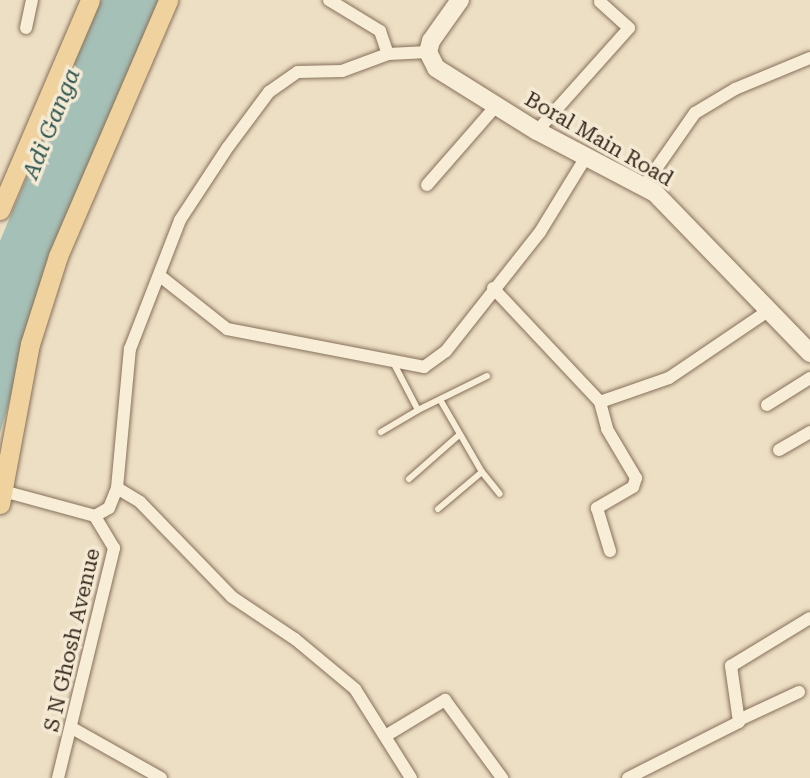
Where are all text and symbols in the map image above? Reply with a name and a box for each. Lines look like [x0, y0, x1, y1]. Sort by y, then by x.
water label: Adi Ganga [17, 65, 87, 183]
street label: Boral Main Road [520, 86, 678, 192]
street label: S N Ghosh Avenue [39, 546, 105, 734]

